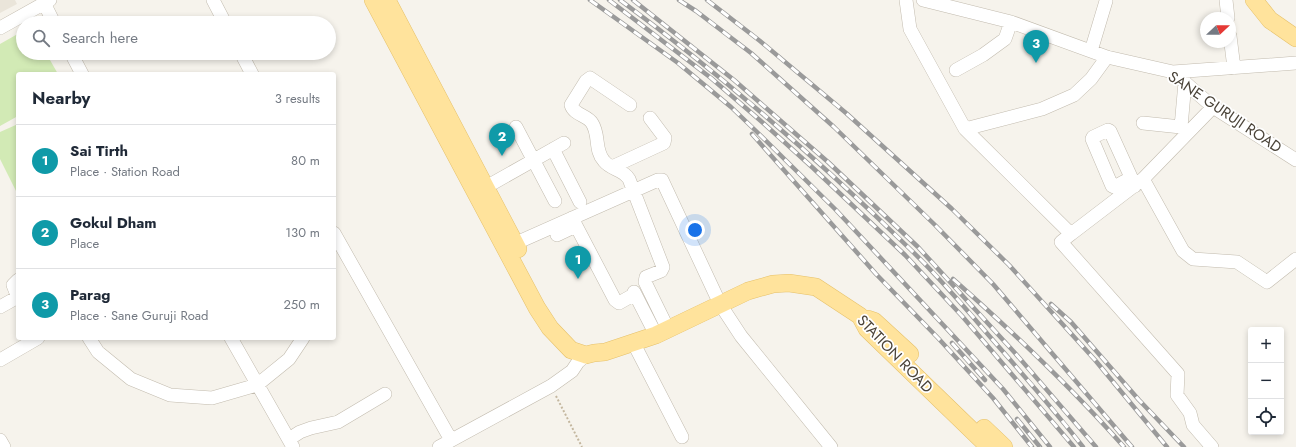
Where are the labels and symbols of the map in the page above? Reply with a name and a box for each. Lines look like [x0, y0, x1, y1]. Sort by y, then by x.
north arrow [1200, 12, 1236, 48]
pin: 3 [1023, 30, 1049, 63]
street label: SANE GURUJI ROAD [1164, 66, 1286, 158]
pin: 2 [489, 123, 515, 156]
your location [685, 220, 705, 240]
pin: 1 [565, 246, 591, 279]
street label: STATION ROAD [852, 310, 938, 398]

